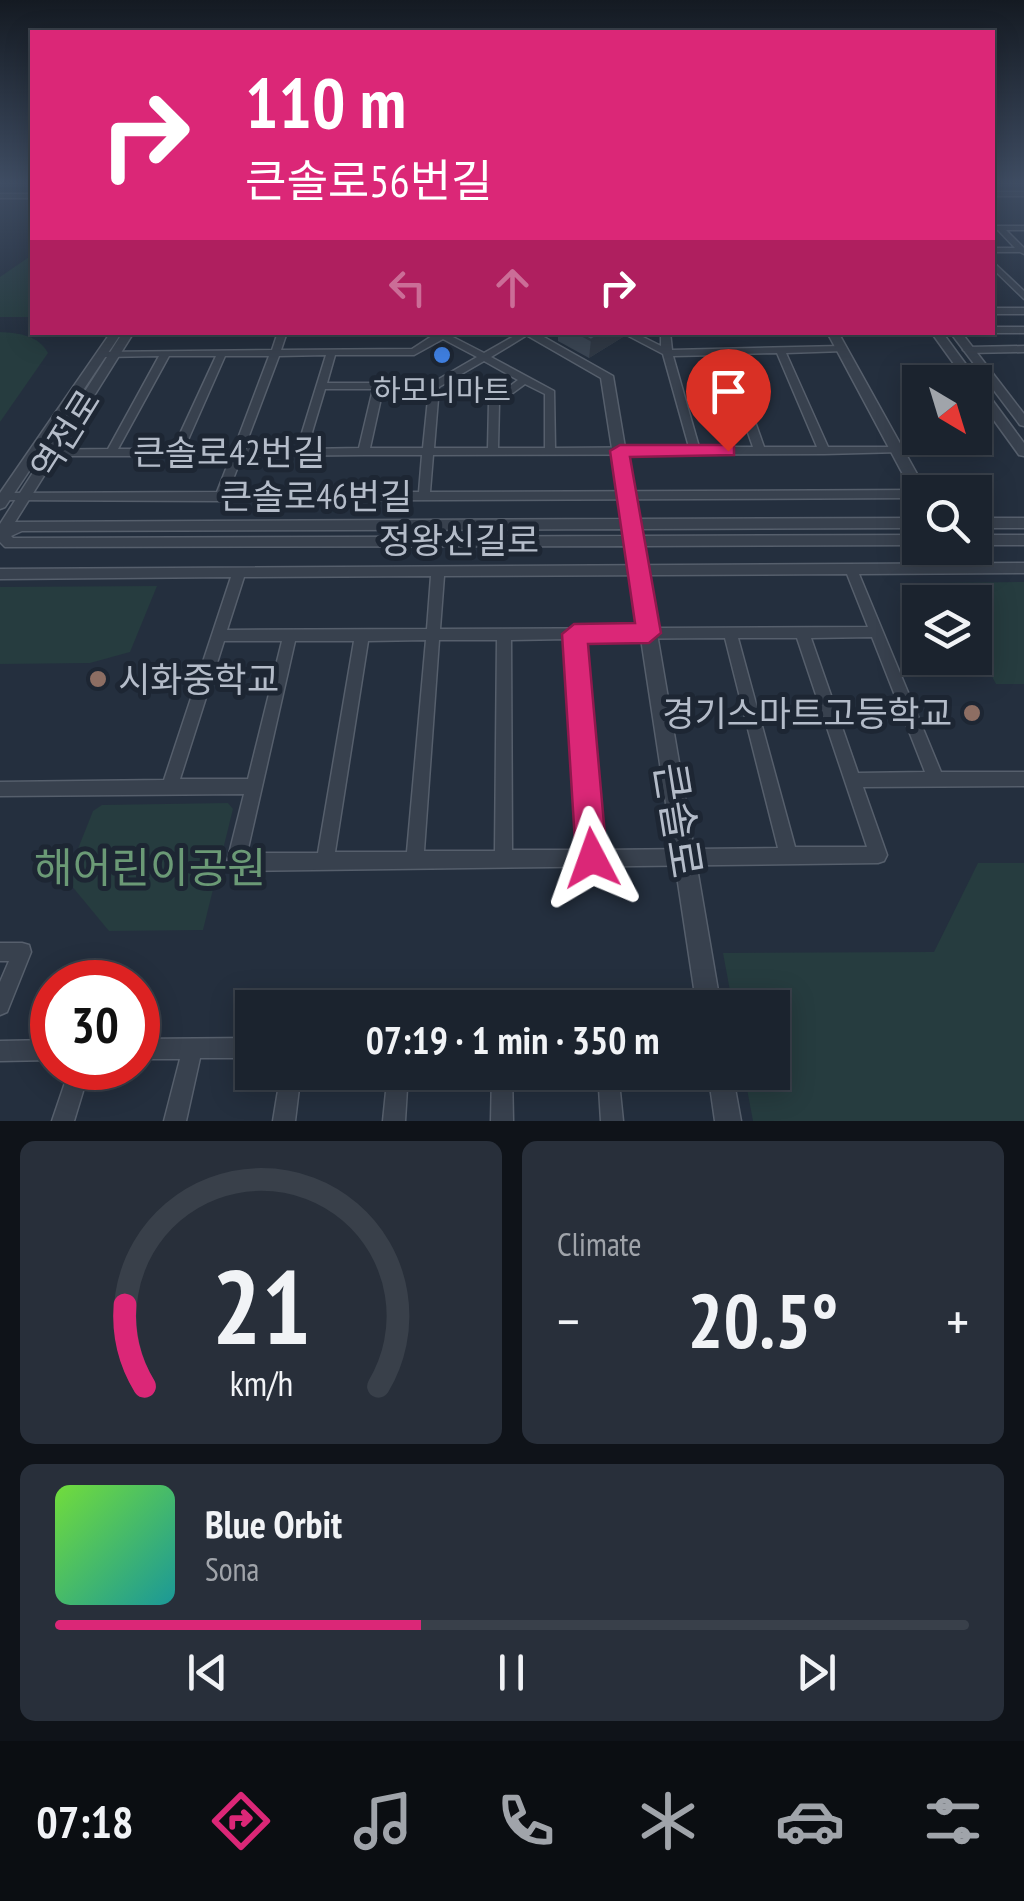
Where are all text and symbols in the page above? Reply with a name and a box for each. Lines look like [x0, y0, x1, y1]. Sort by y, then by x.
text: 110 m [245, 57, 406, 147]
icon: right [80, 70, 210, 200]
text: 큰솔로56번길 [245, 151, 493, 209]
icon: left [380, 260, 435, 315]
icon: ahead [485, 260, 540, 315]
icon: right [590, 260, 645, 315]
marker: 하모니마트 [431, 344, 453, 366]
pin [686, 349, 771, 452]
icon: arrive [701, 364, 756, 419]
north arrow [902, 365, 992, 455]
map controls [902, 365, 992, 675]
place label: 하모니마트 [373, 370, 511, 409]
street label: 역전로 [20, 381, 110, 487]
street label: 큰솔로42번길 [133, 429, 325, 475]
street label: 큰솔로46번길 [220, 473, 412, 519]
button: search [902, 475, 992, 565]
street label: 정왕신길로 [378, 517, 540, 563]
button: layers [902, 585, 992, 675]
place label: 시화중학교 [118, 656, 279, 702]
marker: 시화중학교 [87, 668, 109, 690]
place label: 경기스마트고등학교 [662, 690, 952, 736]
marker: 경기스마트고등학교 [961, 702, 983, 724]
street label: 큰솔로 [643, 758, 715, 882]
position arrow [540, 806, 644, 910]
park label: 해어린이공원 [34, 840, 266, 895]
speed limit sign: 30 [30, 960, 160, 1090]
text: 07:19 · 1 min · 350 m [366, 1015, 659, 1064]
text: Climate [557, 1223, 641, 1265]
text: 21 [211, 1238, 311, 1373]
text: 20.5° [688, 1272, 838, 1369]
text: − [557, 1285, 580, 1356]
text: + [946, 1285, 969, 1356]
text: km/h [229, 1360, 293, 1406]
text: Blue Orbit [205, 1499, 342, 1548]
text: Sona [205, 1548, 259, 1590]
icon: previous [180, 1645, 235, 1700]
icon: pause [484, 1645, 539, 1700]
icon: next [789, 1645, 844, 1700]
icon: directions [206, 1786, 276, 1856]
icon: music [348, 1786, 418, 1856]
icon: phone [491, 1786, 561, 1856]
icon: climate [633, 1786, 703, 1856]
icon: car [775, 1786, 845, 1856]
icon: filters [918, 1786, 988, 1856]
text: 07:18 [36, 1792, 134, 1850]

